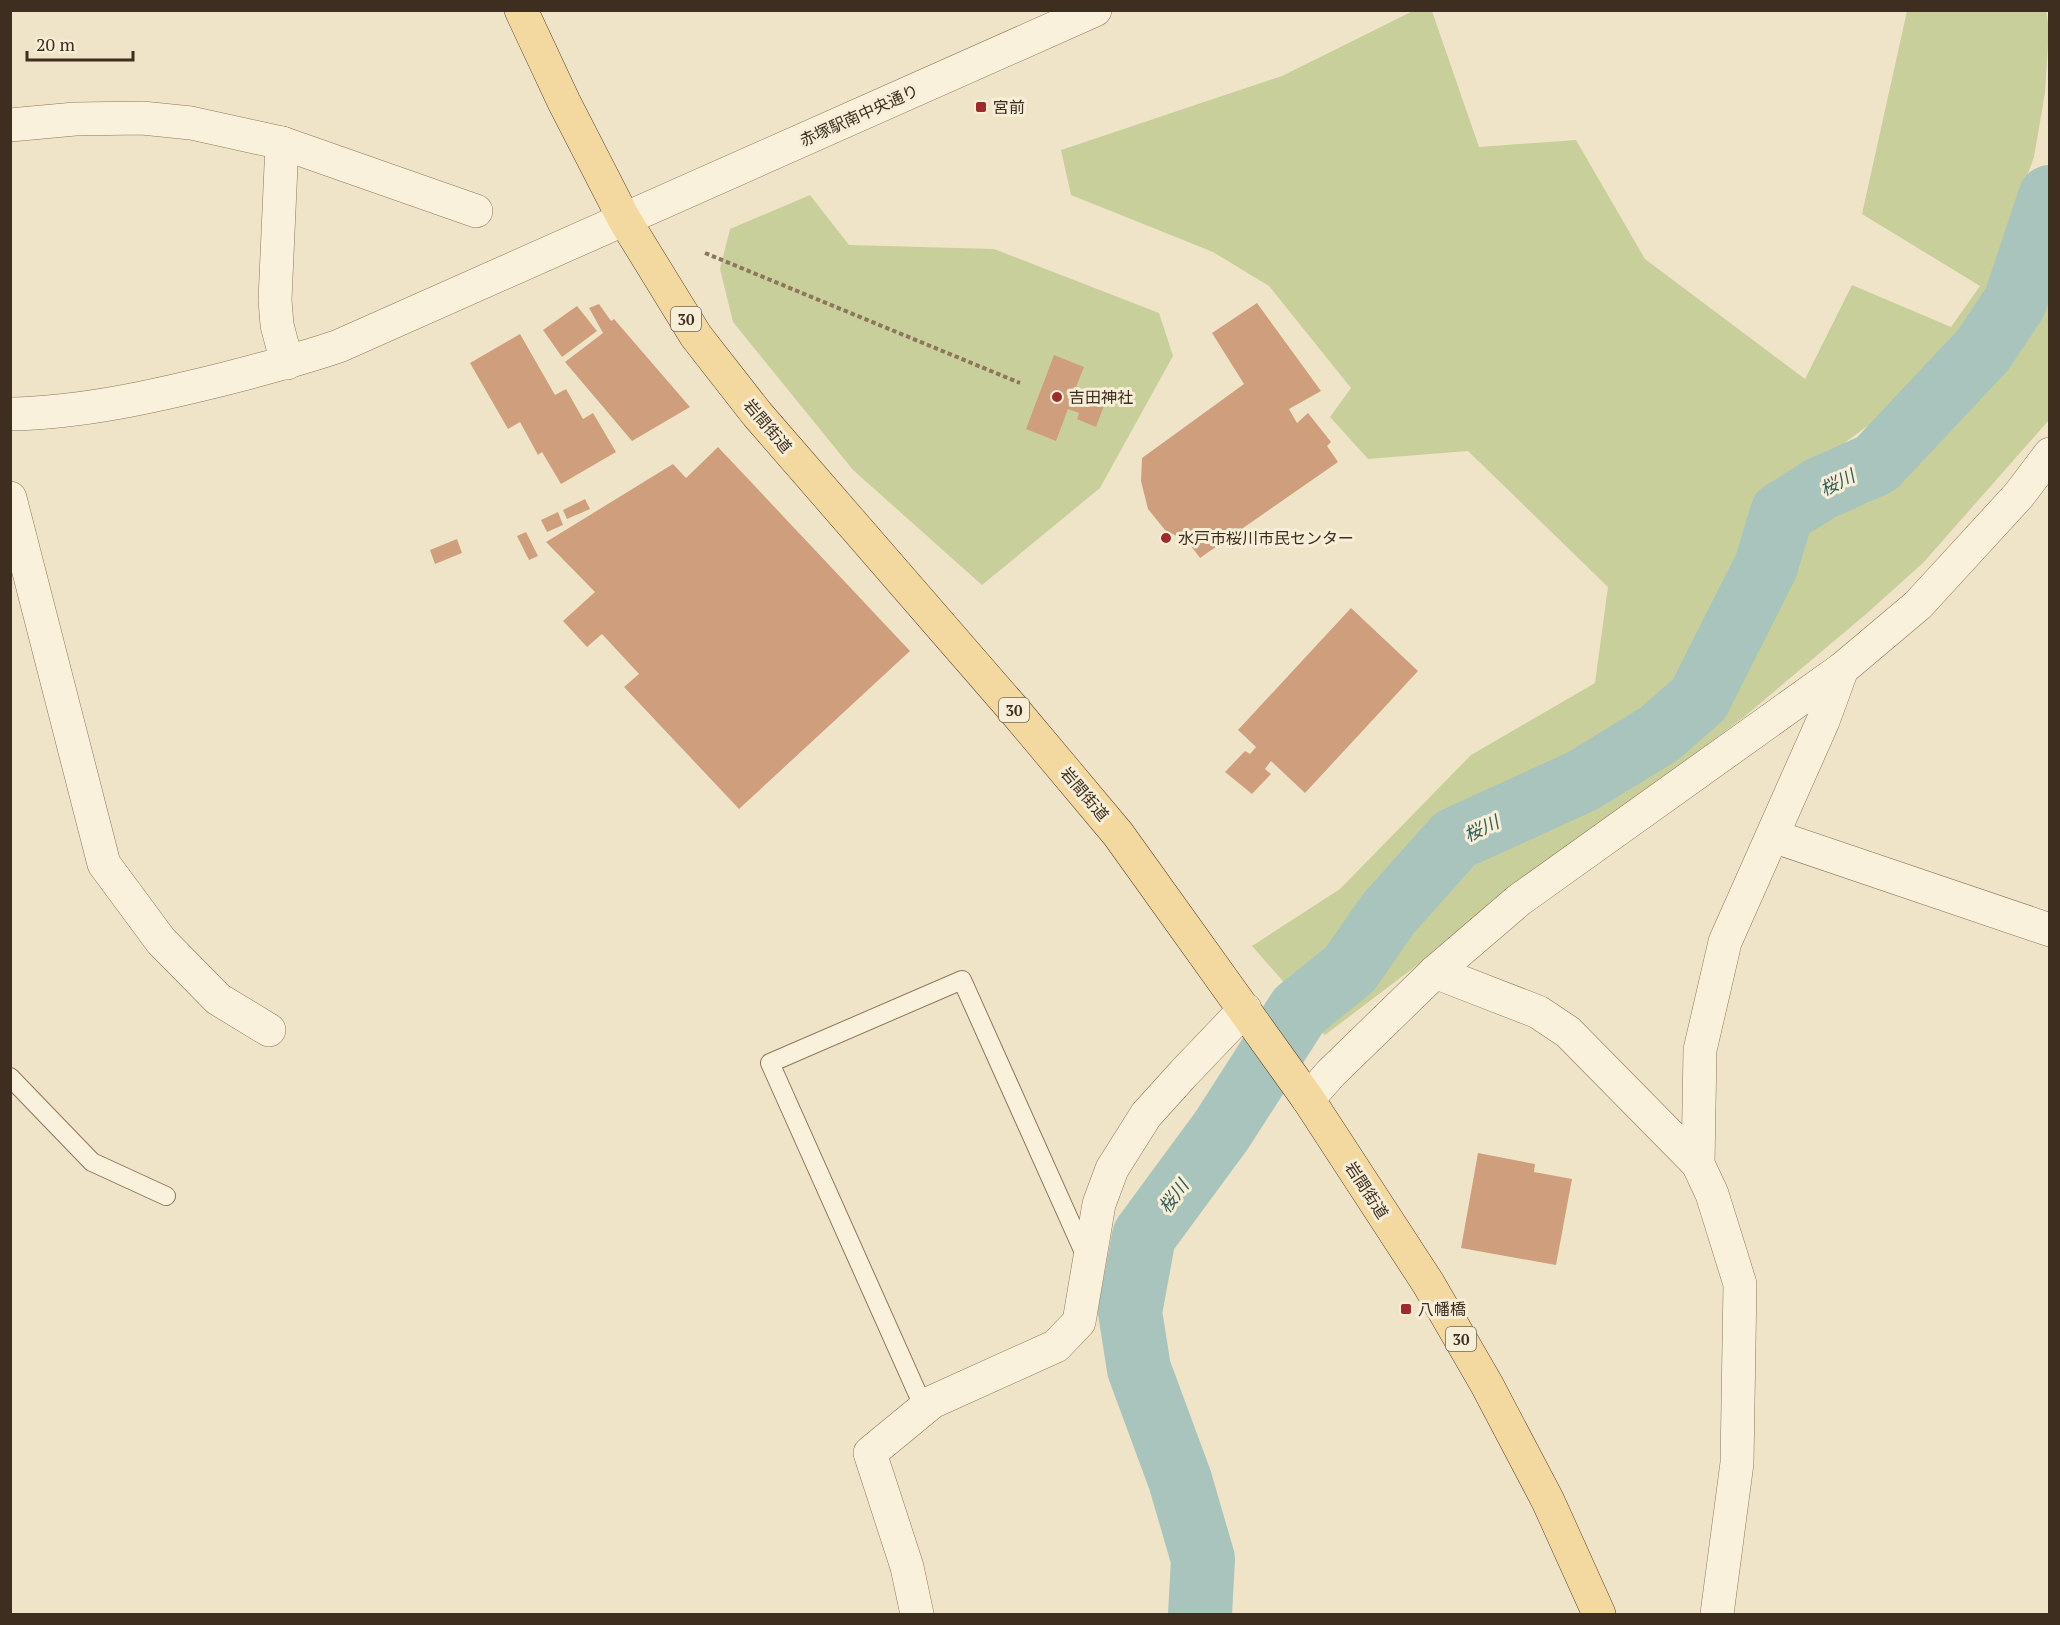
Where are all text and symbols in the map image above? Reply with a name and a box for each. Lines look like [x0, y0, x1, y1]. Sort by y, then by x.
scale bar [27, 24, 134, 62]
text: 20 m [36, 32, 76, 56]
street label: 赤塚駅南中央通り [796, 79, 922, 151]
place label: 宮前 [993, 96, 1025, 118]
marker: 宮前 [974, 100, 988, 114]
road number: 30 [671, 307, 701, 331]
place label: 吉田神社 [1069, 386, 1133, 408]
marker: 吉田神社 [1050, 390, 1064, 404]
street label: 岩間街道 [739, 394, 797, 458]
water label: 桜川 [1816, 462, 1860, 501]
place label: 水戸市桜川市民センター [1178, 527, 1354, 549]
marker: 水戸市桜川市民センター [1159, 531, 1173, 545]
road number: 30 [999, 698, 1029, 722]
street label: 岩間街道 [1056, 762, 1114, 826]
water label: 桜川 [1460, 809, 1504, 846]
street label: 岩間街道 [1340, 1157, 1394, 1223]
water label: 桜川 [1153, 1173, 1195, 1218]
place label: 八幡橋 [1418, 1298, 1466, 1320]
marker: 八幡橋 [1399, 1302, 1413, 1316]
road number: 30 [1446, 1327, 1476, 1351]

